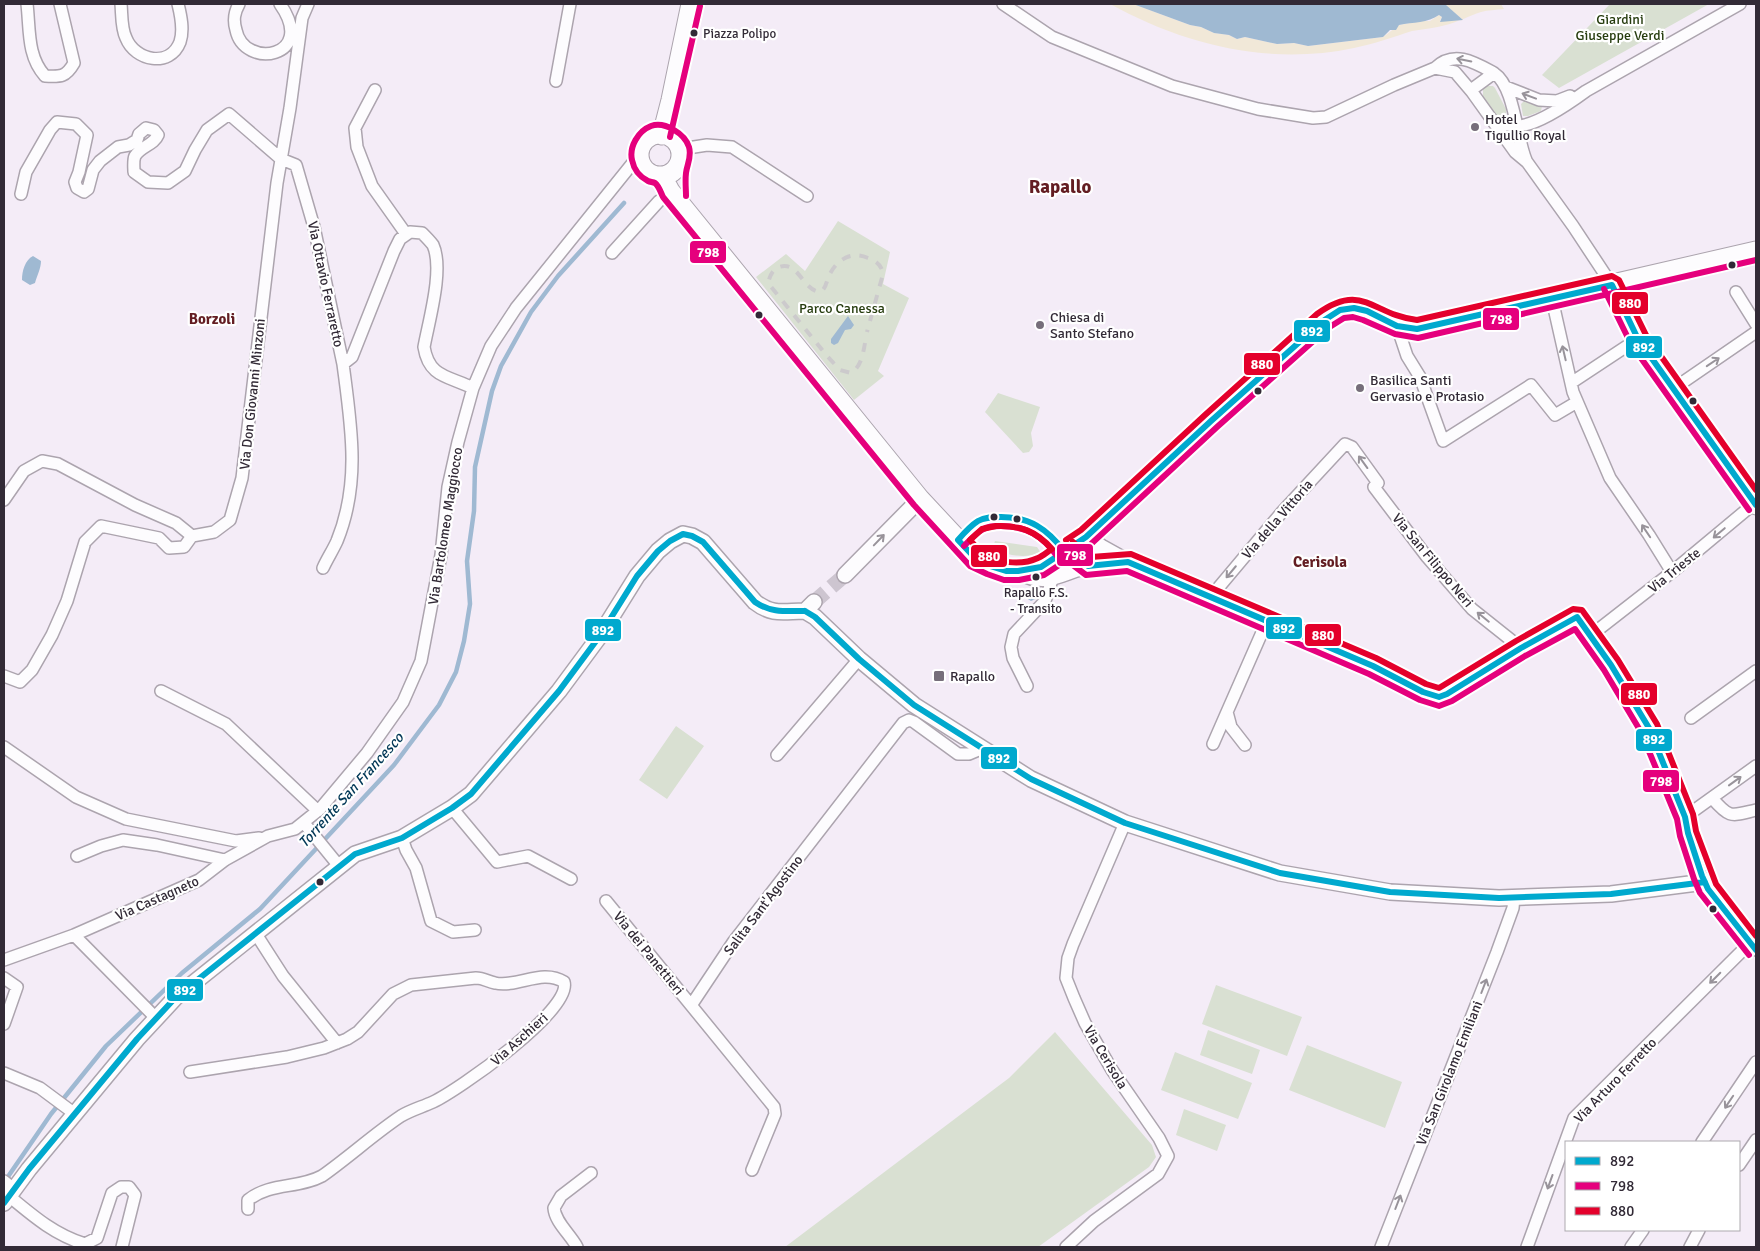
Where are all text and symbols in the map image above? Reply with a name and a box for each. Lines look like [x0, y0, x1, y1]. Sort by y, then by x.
park label: Giardini Giuseppe Verdi [1575, 11, 1665, 44]
place label: Piazza Polipo [703, 26, 776, 42]
marker: Piazza Polipo [689, 28, 699, 38]
one-way arrow [1457, 55, 1473, 65]
one-way arrow [1522, 91, 1537, 100]
place label: Hotel Tigullio Royal [1485, 111, 1566, 144]
marker: Hotel Tigullio Royal [1469, 121, 1481, 133]
district label: Rapallo [1029, 175, 1091, 199]
street label: Via Ottavio Ferraretto [304, 220, 347, 349]
line badge: 798 [689, 240, 727, 264]
text: 798 [697, 244, 720, 261]
unlabelled marker [1727, 260, 1737, 270]
line badge: 880 [1611, 291, 1649, 315]
text: 880 [1619, 295, 1642, 312]
park label: Parco Canessa [799, 300, 885, 317]
line badge: 798 [1482, 307, 1520, 331]
place label: Chiesa di Santo Stefano [1050, 309, 1134, 342]
district label: Borzoli [189, 310, 235, 328]
unlabelled marker [754, 310, 764, 320]
text: 798 [1490, 311, 1513, 328]
street label: Via Don Giovanni Minzoni [236, 318, 269, 471]
marker: Chiesa di Santo Stefano [1034, 319, 1046, 331]
line badge: 892 [1293, 319, 1331, 343]
text: 892 [1301, 323, 1323, 340]
line badge: 892 [1625, 335, 1663, 359]
text: 892 [1633, 339, 1655, 356]
one-way arrow [1559, 346, 1568, 362]
line badge: 880 [1243, 352, 1281, 376]
text: 880 [1251, 356, 1274, 373]
one-way arrow [1706, 357, 1720, 367]
place label: Basilica Santi Gervasio e Protasio [1370, 372, 1484, 405]
marker: Basilica Santi Gervasio e Protasio [1354, 382, 1366, 394]
unlabelled marker [1253, 386, 1263, 396]
unlabelled marker [1688, 396, 1698, 406]
street label: Via Bartolomeo Maggiocco [425, 446, 466, 606]
one-way arrow [1358, 455, 1368, 469]
street label: Via della Vittoria [1238, 476, 1317, 563]
street label: Via San Filippo Neri [1388, 510, 1477, 611]
unlabelled marker [989, 512, 999, 522]
unlabelled marker [1012, 514, 1022, 524]
one-way arrow [1641, 524, 1651, 538]
one-way arrow [1713, 527, 1726, 538]
one-way arrow [873, 534, 885, 546]
line badge: 798 [1056, 543, 1094, 567]
line badge: 880 [970, 544, 1008, 568]
street label: Via Trieste [1645, 544, 1704, 597]
text: 798 [1064, 547, 1087, 564]
text: 880 [978, 548, 1001, 565]
district label: Cerisola [1293, 553, 1347, 571]
one-way arrow [1226, 565, 1237, 578]
marker: Rapallo F.S. - Transito [1031, 572, 1041, 582]
place label: Rapallo F.S. - Transito [1004, 585, 1068, 617]
one-way arrow [1477, 612, 1490, 623]
line badge: 892 [1265, 616, 1303, 640]
line badge: 892 [584, 618, 622, 642]
text: 892 [1273, 620, 1295, 637]
text: 892 [592, 622, 614, 639]
line badge: 880 [1304, 623, 1342, 647]
text: 880 [1312, 627, 1335, 644]
place label: Rapallo [950, 668, 995, 685]
marker: Rapallo [932, 669, 946, 683]
line badge: 880 [1620, 682, 1658, 706]
text: 880 [1628, 686, 1651, 703]
water label: Torrente San Francesco [295, 728, 408, 851]
line badge: 892 [1635, 728, 1673, 752]
text: 892 [1643, 731, 1665, 748]
line badge: 892 [980, 746, 1018, 770]
text: 892 [988, 750, 1010, 767]
line badge: 798 [1642, 769, 1680, 793]
text: 798 [1650, 773, 1673, 790]
one-way arrow [1728, 776, 1742, 786]
street label: Salita Sant'Agostino [720, 852, 807, 959]
street label: Via Castagneto [113, 872, 202, 924]
unlabelled marker [315, 877, 325, 887]
unlabelled marker [1708, 904, 1718, 914]
street label: Via dei Panettieri [610, 908, 687, 999]
one-way arrow [1710, 971, 1722, 983]
line badge: 892 [166, 978, 204, 1002]
one-way arrow [1480, 978, 1489, 993]
text: 892 [174, 982, 196, 999]
street label: Via San Girolamo Emiliani [1413, 998, 1486, 1148]
street label: Via Aschieri [487, 1009, 551, 1069]
street label: Via Cerisola [1080, 1022, 1131, 1092]
street label: Via Arturo Ferretto [1570, 1034, 1660, 1126]
one-way arrow [1724, 1095, 1734, 1109]
legend [1565, 1141, 1740, 1231]
text: 892 [1610, 1152, 1634, 1170]
one-way arrow [1545, 1174, 1554, 1189]
text: 798 [1610, 1177, 1634, 1195]
one-way arrow [1394, 1195, 1404, 1210]
text: 880 [1610, 1202, 1634, 1220]

